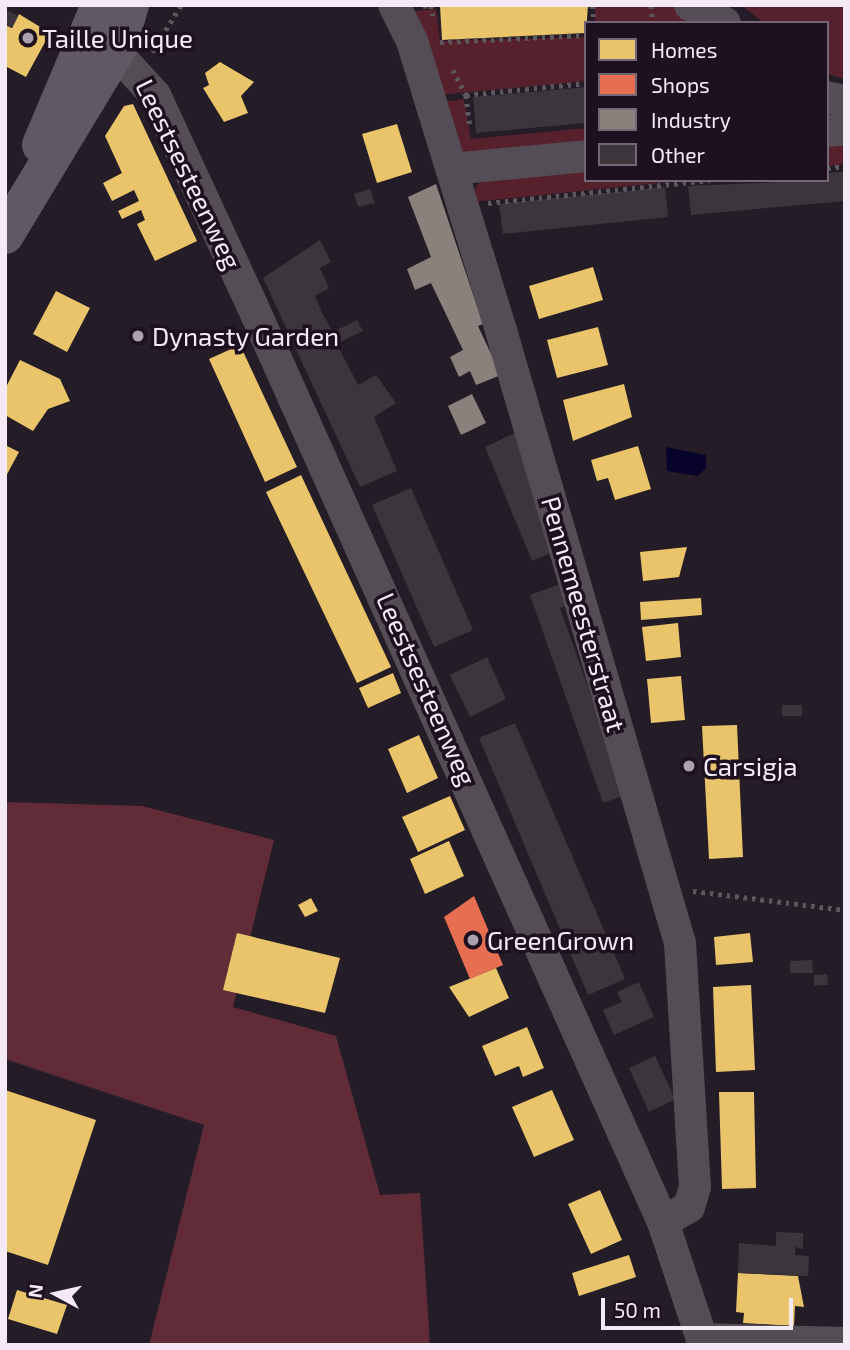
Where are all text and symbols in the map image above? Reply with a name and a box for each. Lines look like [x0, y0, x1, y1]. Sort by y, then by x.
legend [584, 21, 829, 182]
place label: Taille Unique [42, 22, 193, 54]
marker: Taille Unique [20, 30, 36, 46]
text: Homes [651, 37, 717, 62]
text: Shops [651, 72, 710, 97]
street label: Leestsesteenweg [130, 74, 248, 274]
text: Industry [651, 107, 731, 132]
text: Other [651, 142, 705, 167]
place label: Dynasty Garden [152, 320, 340, 352]
marker: Dynasty Garden [130, 328, 146, 344]
street label: Pennemeesterstraat [535, 493, 633, 735]
street label: Leestsesteenweg [371, 588, 483, 790]
place label: Carsigja [703, 750, 797, 782]
marker: Carsigja [681, 758, 697, 774]
place label: GreenGrown [487, 924, 634, 956]
marker: GreenGrown [465, 932, 481, 948]
north arrow [21, 1259, 91, 1329]
text: N [22, 1283, 47, 1299]
scale bar [605, 1284, 798, 1328]
text: 50 m [614, 1297, 661, 1322]

